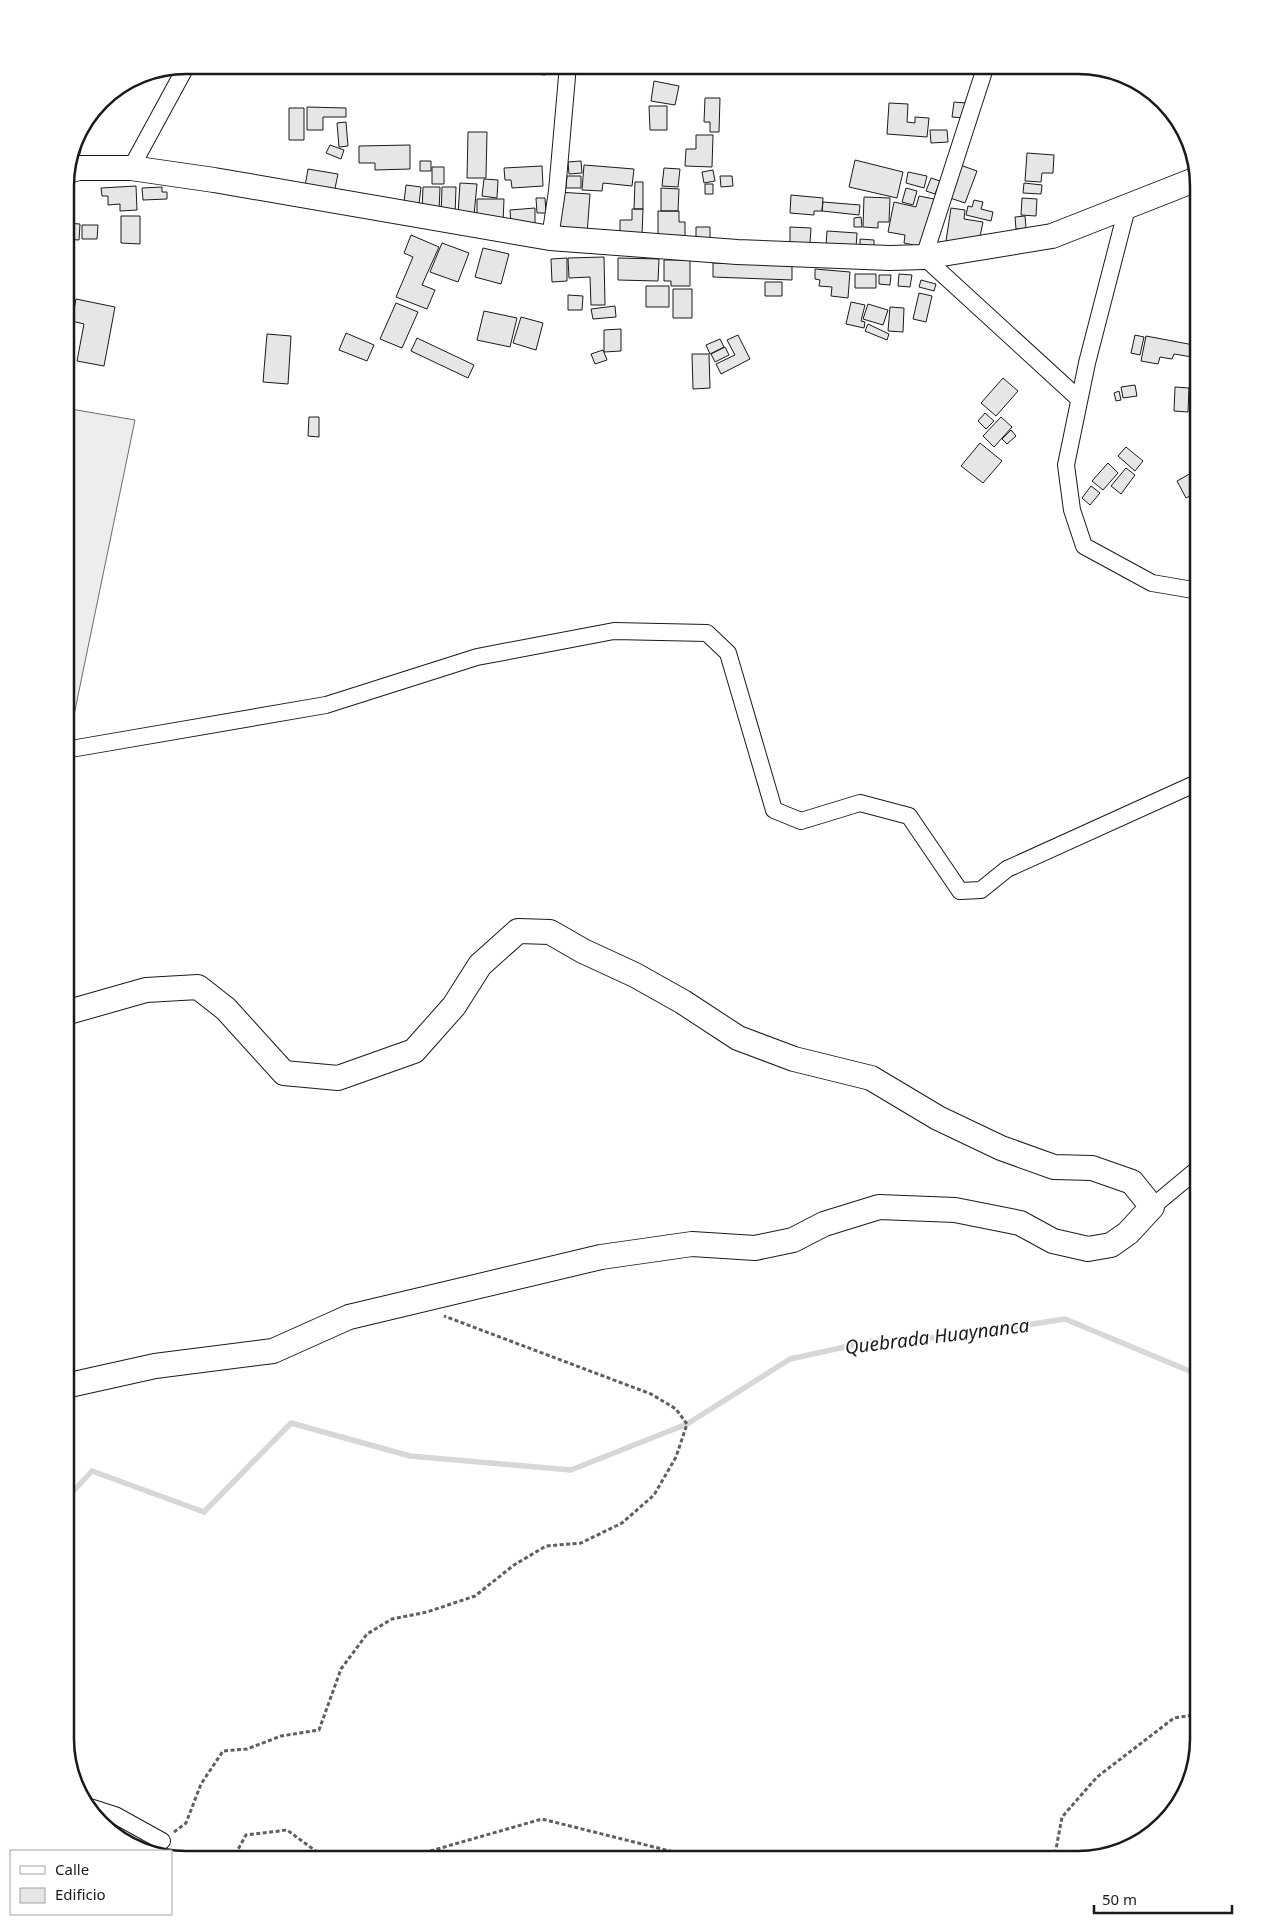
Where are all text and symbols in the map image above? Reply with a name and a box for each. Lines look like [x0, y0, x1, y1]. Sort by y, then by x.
water label: Quebrada Huaynanca [843, 1312, 1031, 1360]
legend [10, 1850, 172, 1915]
text: Calle [55, 1859, 89, 1879]
scale bar [1094, 1882, 1232, 1914]
text: Edificio [55, 1884, 106, 1904]
text: 50 m [1102, 1889, 1137, 1909]

